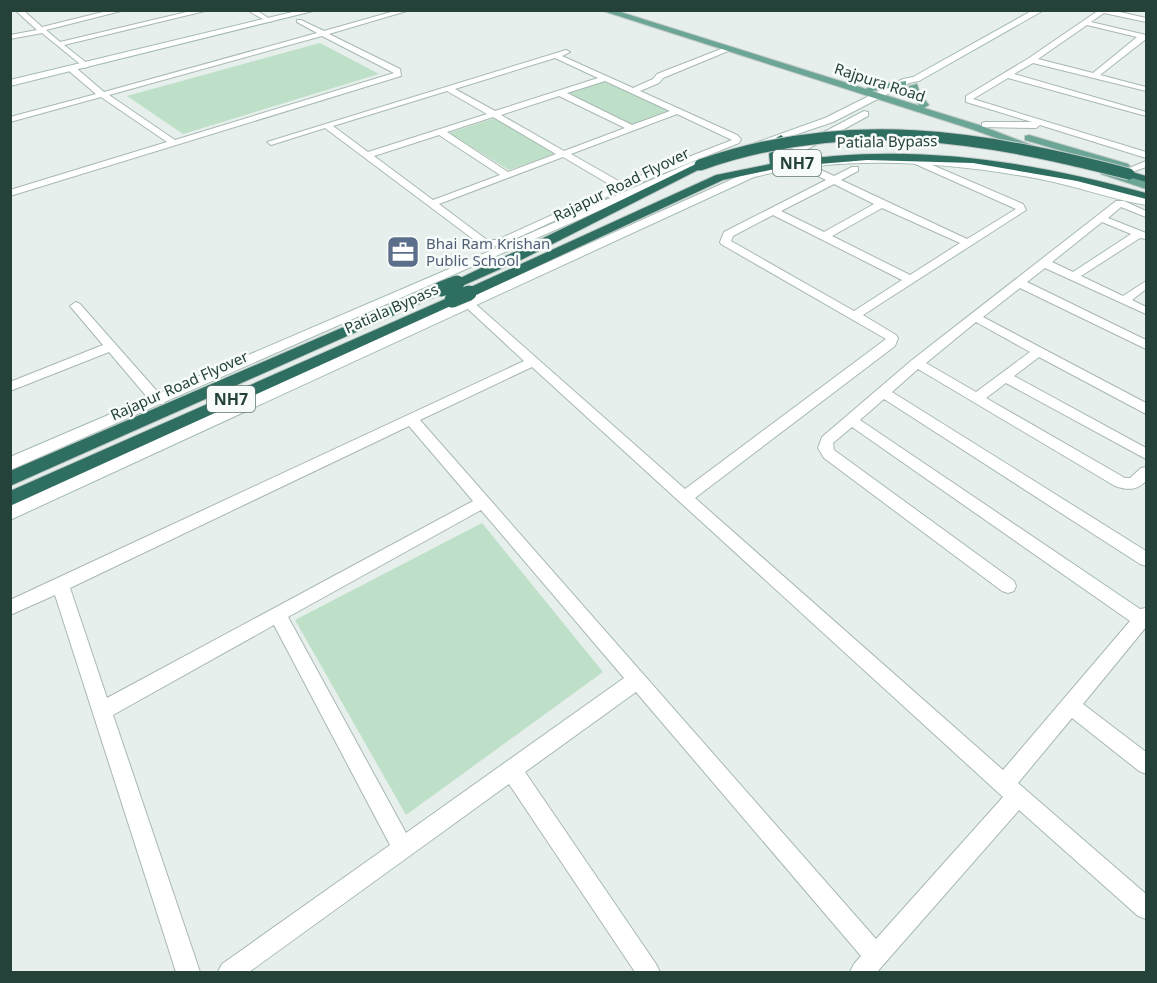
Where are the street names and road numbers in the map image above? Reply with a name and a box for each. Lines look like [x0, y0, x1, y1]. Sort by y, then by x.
street label: Rajpura Road [832, 58, 928, 106]
street label: Patiala Bypass [836, 130, 938, 152]
street label: Rajapur Road Flyover [550, 142, 692, 226]
road number: NH7 [773, 150, 821, 176]
street label: Patiala Bypass [341, 278, 441, 338]
street label: Rajapur Road Flyover [107, 346, 251, 424]
road number: NH7 [207, 386, 255, 412]

